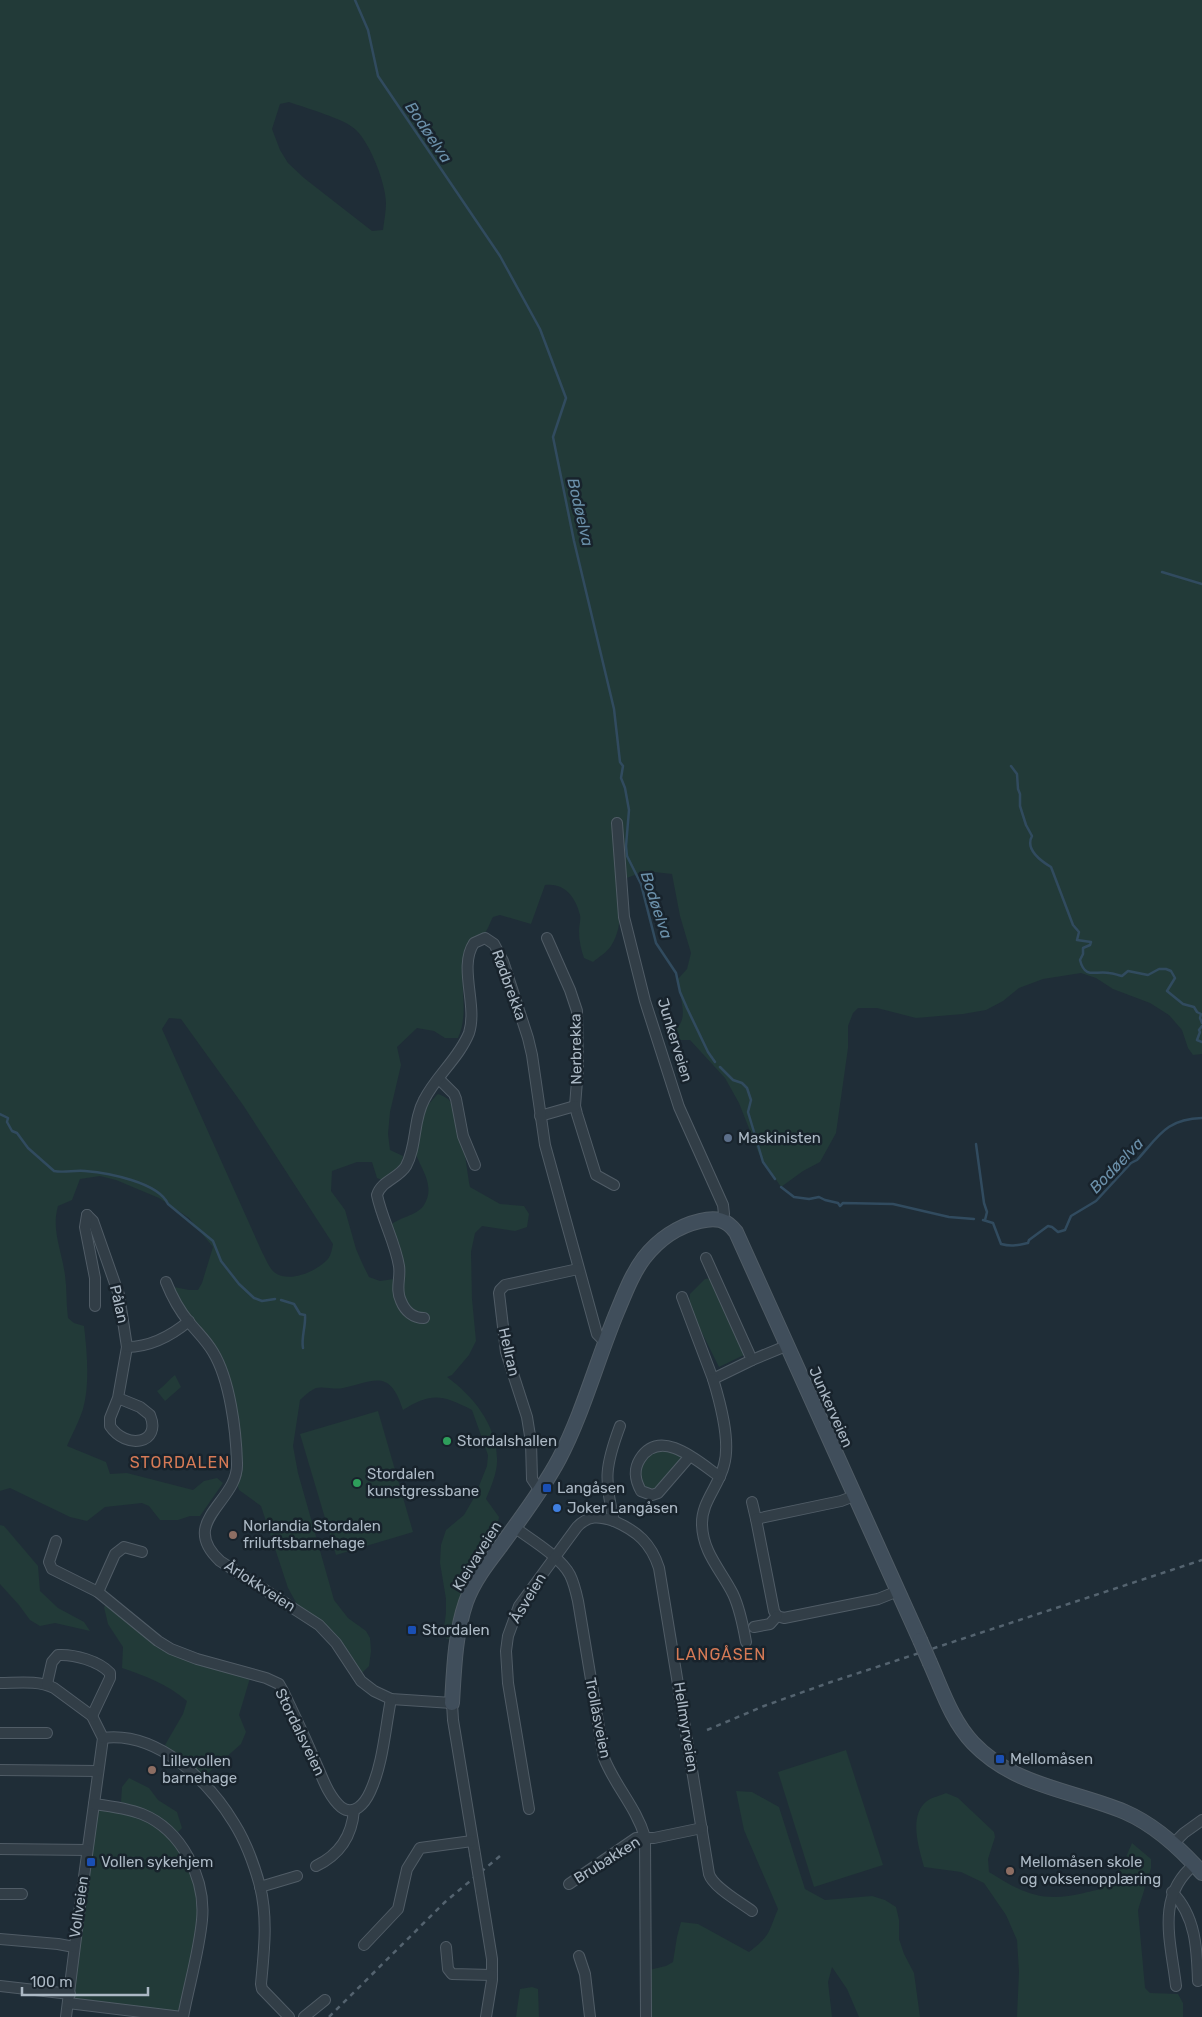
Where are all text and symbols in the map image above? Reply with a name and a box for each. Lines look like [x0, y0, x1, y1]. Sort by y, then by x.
water label: Bodøelva [401, 98, 456, 166]
water label: Bodøelva [563, 476, 598, 548]
water label: Bodøelva [637, 869, 676, 941]
street label: Rødbrekka [488, 947, 530, 1023]
street label: Junkerveien [654, 996, 696, 1084]
street label: Nerbrekka [566, 1013, 586, 1085]
place label: Maskinisten [738, 1129, 821, 1147]
marker: Maskinisten [722, 1132, 734, 1144]
water label: Bodøelva [1085, 1134, 1147, 1197]
street label: Pålan [106, 1283, 132, 1325]
street label: Hellran [495, 1326, 523, 1378]
street label: Junkerveien [805, 1364, 857, 1450]
place label: Stordalshallen [457, 1432, 557, 1450]
marker: Stordalshallen [441, 1435, 453, 1447]
district label: STORDALEN [130, 1453, 230, 1472]
place label: Stordalen kunstgressbane [367, 1465, 479, 1500]
marker: Stordalen kunstgressbane [351, 1477, 363, 1489]
place label: Langåsen [557, 1479, 625, 1497]
marker: Langåsen [541, 1482, 553, 1494]
place label: Joker Langåsen [567, 1499, 678, 1517]
marker: Joker Langåsen [551, 1502, 563, 1514]
place label: Norlandia Stordalen friluftsbarnehage [243, 1517, 381, 1552]
street label: Kleivaveien [449, 1518, 505, 1594]
marker: Norlandia Stordalen friluftsbarnehage [227, 1529, 239, 1541]
street label: Årlokkveien [221, 1556, 299, 1616]
street label: Åsveien [506, 1570, 550, 1626]
place label: Stordalen [422, 1621, 490, 1639]
marker: Stordalen [406, 1624, 418, 1636]
district label: LANGÅSEN [676, 1645, 766, 1664]
street label: Trollåsveien [581, 1676, 615, 1760]
street label: Hellmyrveien [670, 1681, 702, 1773]
street label: Stordalsveien [271, 1685, 329, 1779]
place label: Mellomåsen [1010, 1750, 1093, 1768]
place label: Lillevollen barnehage [162, 1752, 237, 1787]
marker: Mellomåsen [994, 1753, 1006, 1765]
marker: Lillevollen barnehage [146, 1764, 158, 1776]
street label: Brubakken [571, 1833, 643, 1887]
place label: Vollen sykehjem [101, 1853, 213, 1871]
place label: Mellomåsen skole og voksenopplæring [1020, 1853, 1161, 1888]
marker: Vollen sykehjem [85, 1856, 97, 1868]
marker: Mellomåsen skole og voksenopplæring [1004, 1865, 1016, 1877]
street label: Vollveien [66, 1875, 92, 1939]
scale bar [22, 1964, 149, 1996]
text: 100 m [30, 1973, 72, 1991]

